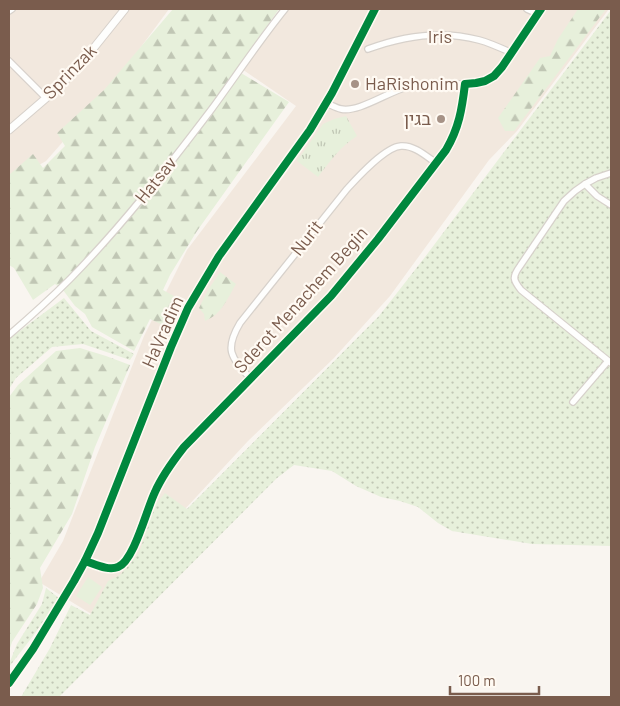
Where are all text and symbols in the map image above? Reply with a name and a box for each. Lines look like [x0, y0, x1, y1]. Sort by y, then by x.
street label: Iris [428, 25, 452, 47]
street label: Sprinzak [38, 39, 101, 103]
place label: HaRishonim [365, 72, 459, 94]
marker: HaRishonim [349, 78, 361, 90]
place label: בגין [404, 107, 432, 129]
marker: בגין [435, 113, 447, 125]
street label: Hatsav [130, 151, 181, 207]
street label: Nurit [285, 215, 327, 260]
street label: Sderot Menachem Begin [229, 222, 372, 377]
street label: HaVradim [136, 292, 188, 371]
scale bar [450, 664, 539, 696]
text: 100 m [458, 671, 496, 689]

